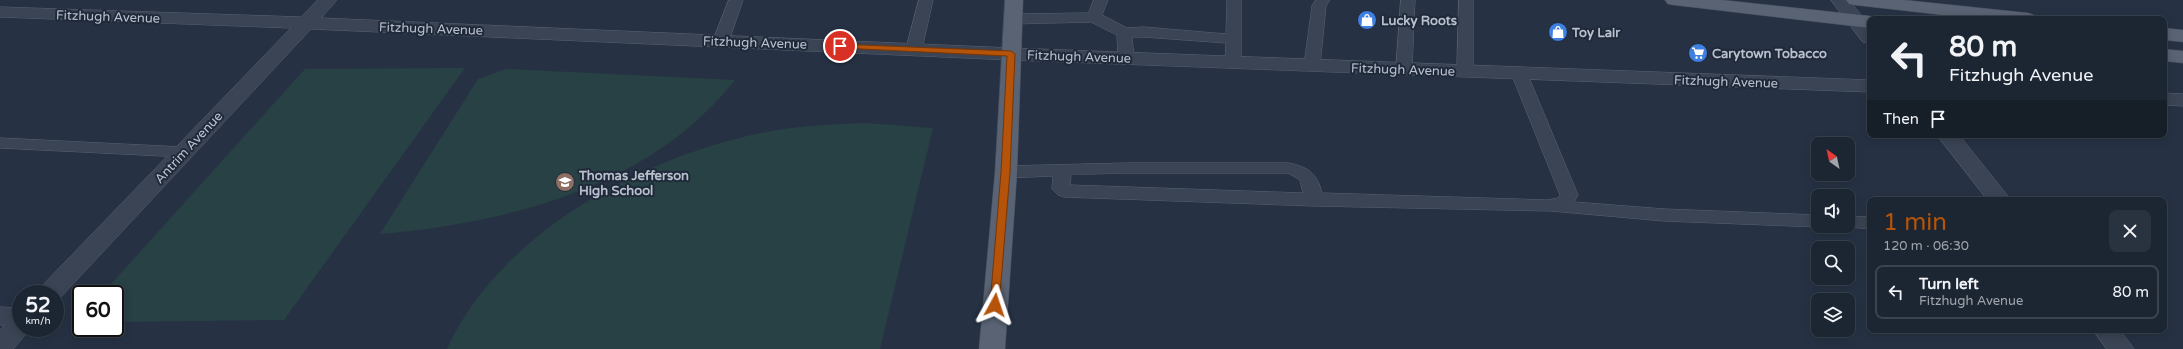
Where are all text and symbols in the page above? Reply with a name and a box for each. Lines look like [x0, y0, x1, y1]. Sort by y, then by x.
street label: Fitzhugh Avenue [56, 7, 160, 27]
shop icon: Lucky Roots [1356, 9, 1378, 31]
place label: Lucky Roots [1381, 13, 1457, 29]
street label: Fitzhugh Avenue [379, 19, 483, 39]
shop icon: Toy Lair [1547, 21, 1569, 43]
place label: Toy Lair [1571, 25, 1621, 41]
pin [823, 29, 857, 63]
text: 80 m [1949, 30, 2017, 64]
icon: left [1883, 32, 1935, 84]
street label: Fitzhugh Avenue [703, 33, 807, 53]
icon: arrive [829, 35, 851, 57]
supermarket icon: Carytown Tobacco [1687, 42, 1709, 64]
place label: Carytown Tobacco [1712, 46, 1827, 62]
street label: Fitzhugh Avenue [1027, 47, 1131, 67]
street label: Fitzhugh Avenue [1351, 60, 1455, 80]
text: Fitzhugh Avenue [1949, 64, 2093, 86]
street label: Fitzhugh Avenue [1674, 72, 1778, 92]
street label: Antrim Avenue [151, 108, 226, 187]
icon: arrive [1927, 108, 1949, 130]
text: Then [1883, 110, 1919, 128]
north arrow [1811, 137, 1855, 181]
map controls [1811, 137, 1855, 337]
place label: Thomas Jefferson High School [578, 168, 689, 199]
school or university icon: Thomas Jefferson High School [554, 171, 576, 193]
button: sound [1811, 189, 1855, 233]
text: 1 min [1883, 208, 1947, 237]
button: close [2109, 210, 2151, 252]
text: 120 m · 06:30 [1883, 238, 1969, 254]
button: search [1811, 241, 1855, 285]
text: Turn left [1919, 275, 1979, 293]
icon: left [1885, 281, 1907, 303]
text: 80 m [2112, 283, 2149, 301]
position arrow [974, 284, 1016, 326]
speed limit sign: 60 [72, 285, 124, 337]
button: layers [1811, 293, 1855, 337]
text: Fitzhugh Avenue [1919, 293, 2023, 309]
text: 52 [25, 294, 51, 318]
text: km/h [25, 315, 51, 327]

